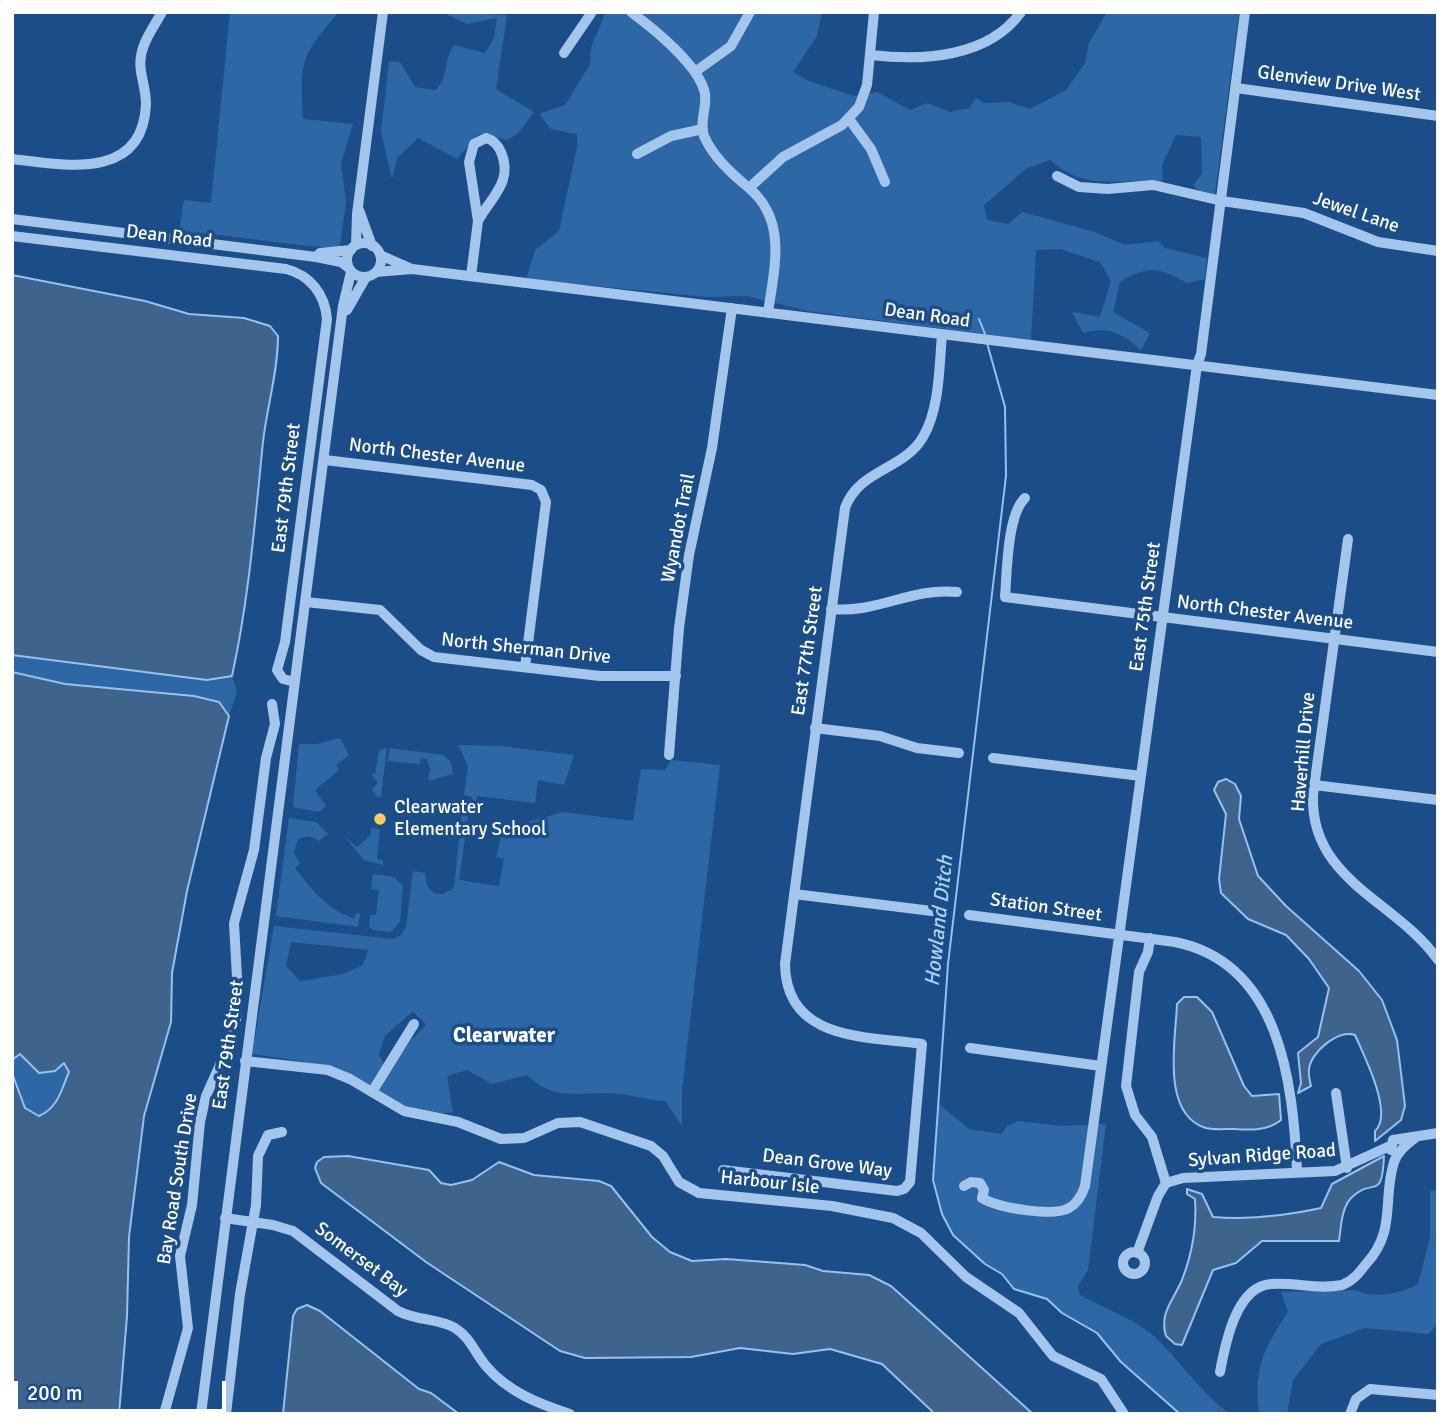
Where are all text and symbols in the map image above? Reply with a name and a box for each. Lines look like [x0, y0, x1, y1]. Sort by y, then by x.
street label: Glenview Drive West [1256, 61, 1422, 107]
street label: Jewel Lane [1310, 188, 1402, 238]
street label: Dean Road [125, 220, 213, 254]
street label: Dean Road [883, 299, 971, 333]
street label: East 79th Street [268, 422, 306, 554]
street label: North Chester Avenue [347, 434, 527, 478]
street label: Wyandot Trail [657, 471, 701, 585]
street label: East 75th Street [1126, 541, 1166, 673]
street label: East 77th Street [788, 585, 828, 717]
street label: North Chester Avenue [1175, 591, 1355, 635]
street label: North Sherman Drive [440, 629, 612, 669]
street label: Haverhill Drive [1287, 691, 1321, 813]
place label: Clearwater Elementary School [394, 797, 547, 841]
marker: Clearwater Elementary School [372, 811, 388, 827]
water label: Howland Ditch [921, 854, 959, 988]
street label: Station Street [989, 889, 1103, 927]
street label: East 79th Street [209, 979, 249, 1111]
district label: Clearwater [453, 1023, 555, 1049]
street label: Bay Road South Drive [153, 1092, 203, 1266]
street label: Sylvan Ridge Road [1187, 1139, 1337, 1173]
street label: Dean Grove Way [761, 1145, 893, 1183]
street label: Harbour Isle [719, 1166, 821, 1200]
street label: Somerset Bay [310, 1218, 412, 1302]
scale bar [18, 1366, 229, 1410]
text: 200 m [27, 1380, 82, 1406]

